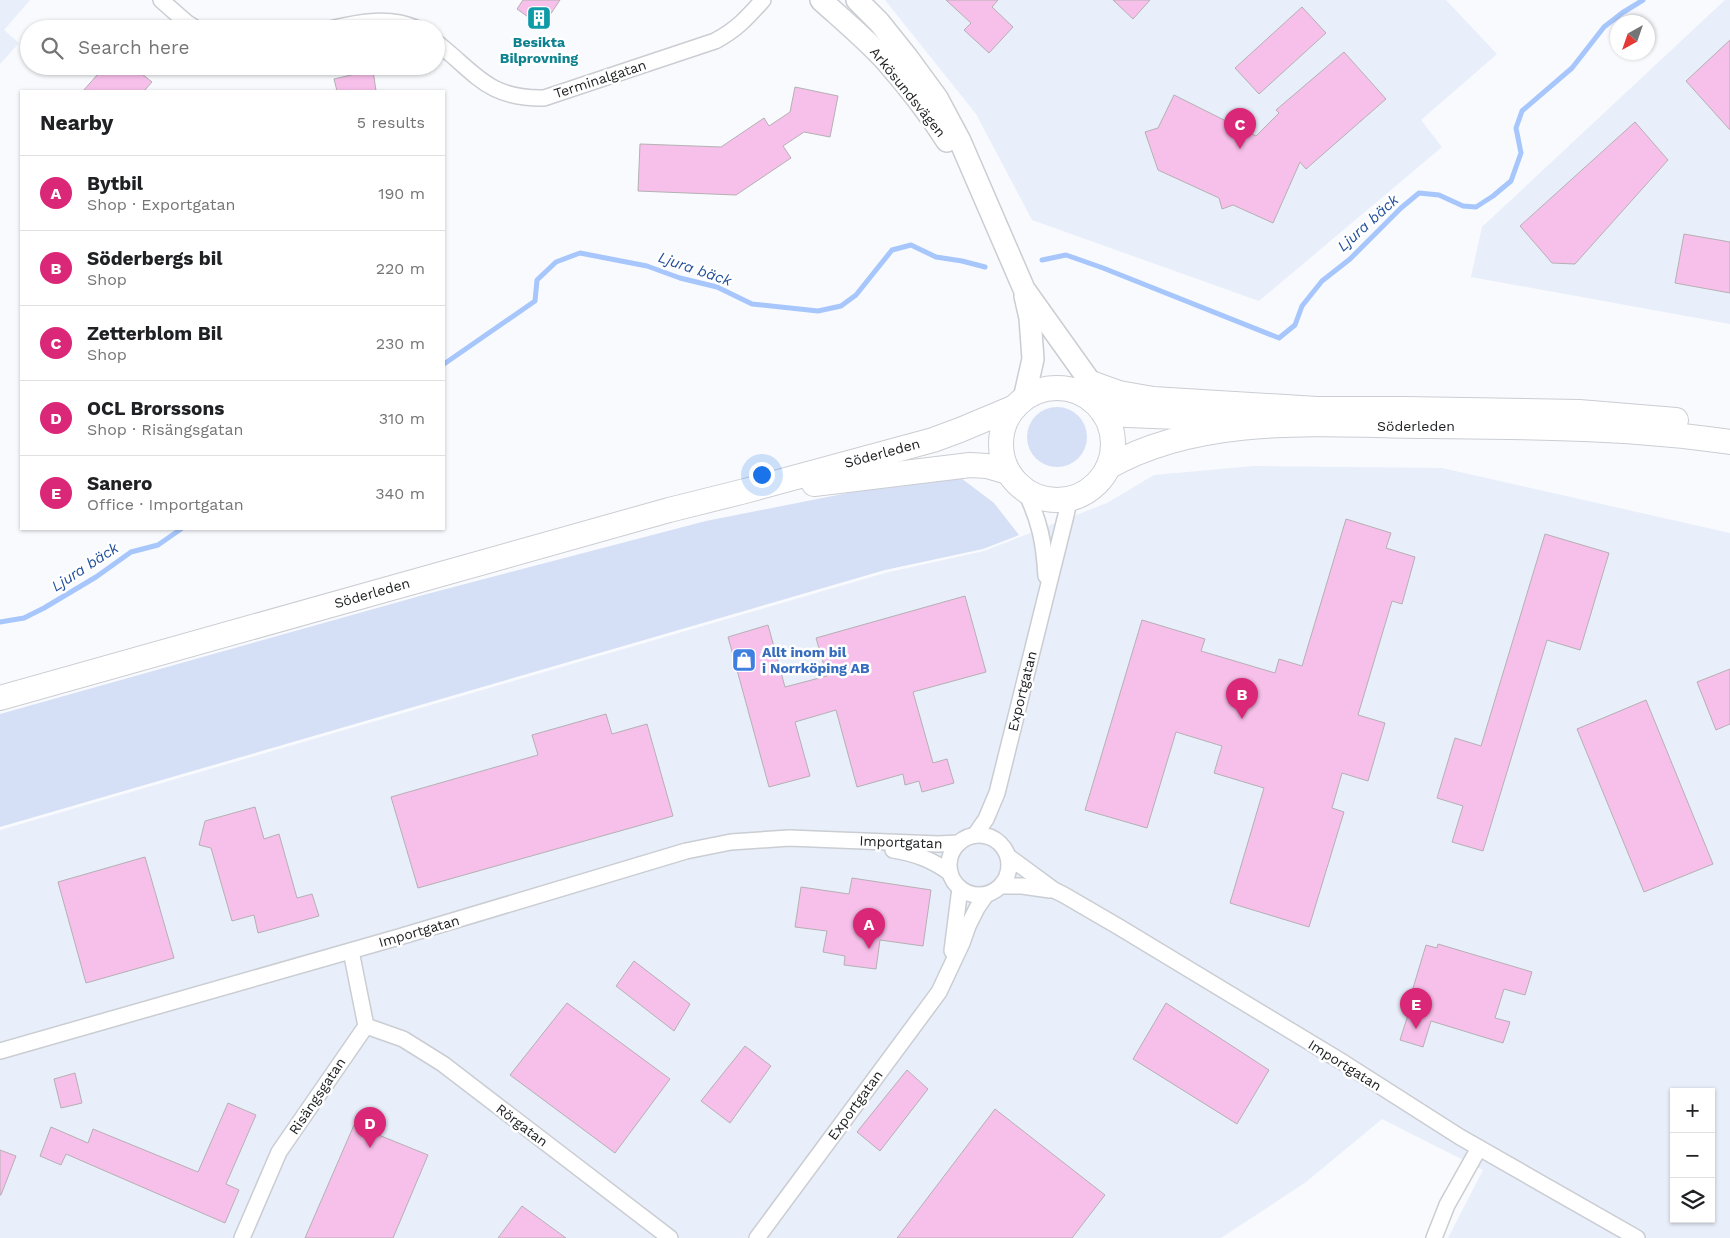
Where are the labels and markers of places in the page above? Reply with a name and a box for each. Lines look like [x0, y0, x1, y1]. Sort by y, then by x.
building icon: Besikta Bilprovning [526, 5, 552, 31]
place label: Besikta Bilprovning [500, 34, 578, 66]
pin: C [1224, 108, 1256, 149]
place label: Allt inom bil i Norrköping AB [762, 644, 870, 676]
shop icon: Allt inom bil i Norrköping AB [731, 647, 757, 673]
pin: B [1226, 678, 1258, 719]
pin: A [853, 908, 885, 949]
pin: E [1400, 988, 1432, 1029]
pin: D [354, 1107, 386, 1148]

